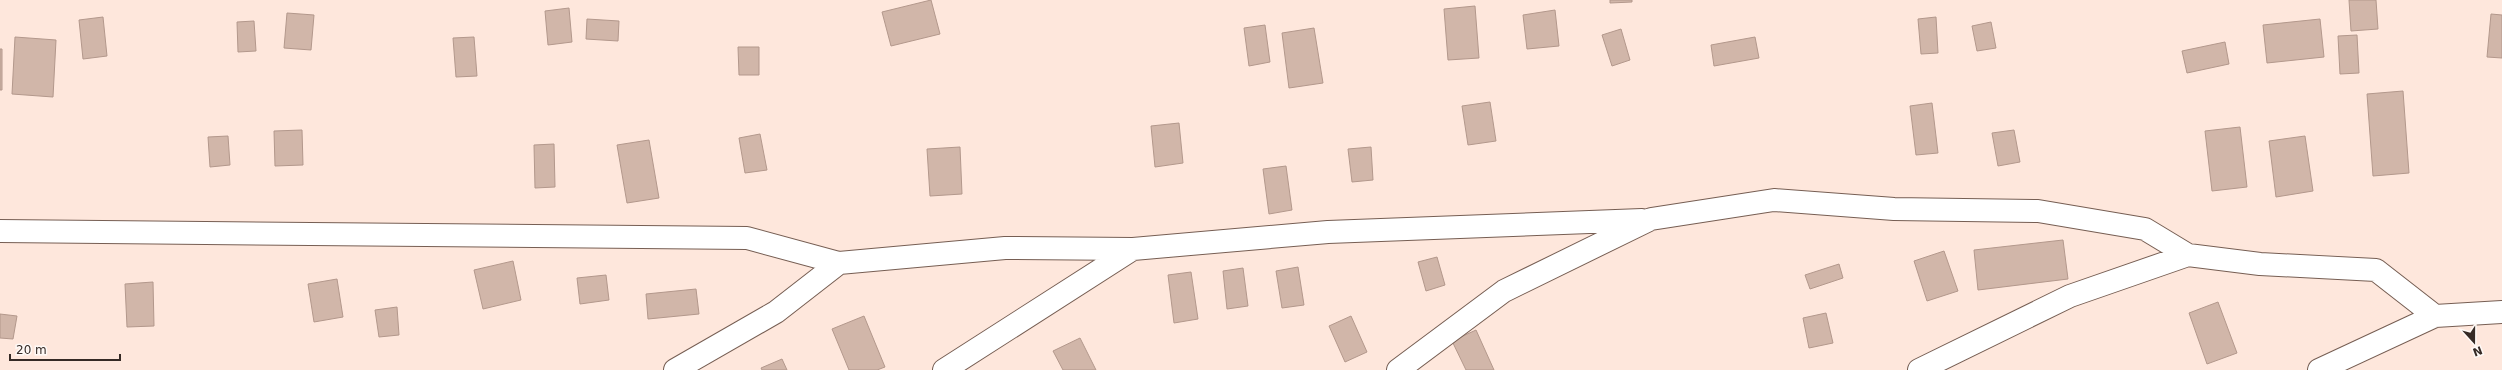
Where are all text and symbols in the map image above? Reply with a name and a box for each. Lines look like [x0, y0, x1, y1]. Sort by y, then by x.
north arrow [2454, 322, 2494, 362]
scale bar [10, 336, 120, 362]
text: 20 m [16, 343, 47, 357]
text: N [2471, 343, 2484, 359]

